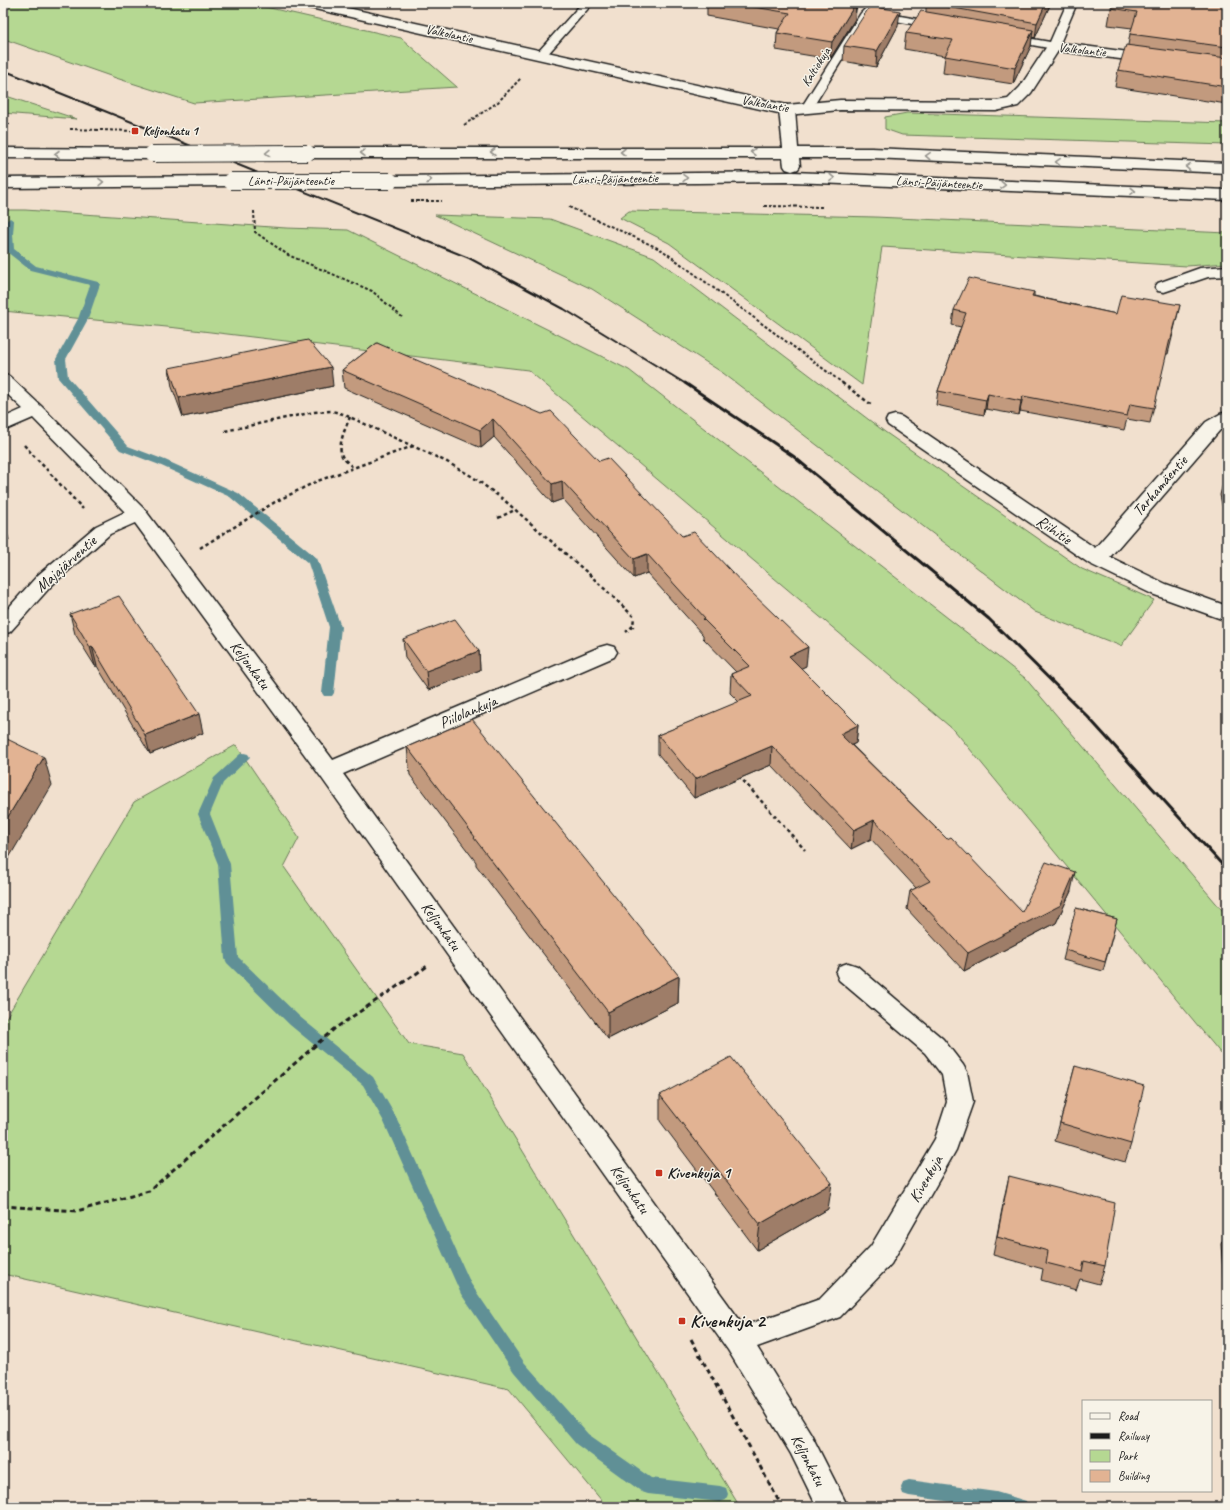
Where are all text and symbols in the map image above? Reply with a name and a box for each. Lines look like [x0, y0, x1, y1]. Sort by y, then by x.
street label: Valkolantie [424, 21, 475, 47]
street label: Valkolantie [1058, 40, 1107, 61]
street label: Kaltiokuja [798, 44, 834, 89]
street label: Valkolantie [740, 92, 790, 116]
place label: Keljonkatu 1 [143, 123, 200, 139]
marker: Keljonkatu 1 [130, 126, 140, 136]
one-way arrow [360, 148, 366, 157]
one-way arrow [490, 148, 496, 156]
one-way arrow [620, 148, 626, 156]
one-way arrow [750, 148, 756, 156]
one-way arrow [265, 149, 271, 157]
one-way arrow [54, 150, 60, 158]
one-way arrow [925, 152, 931, 161]
one-way arrow [1055, 157, 1061, 166]
one-way arrow [1185, 162, 1191, 171]
street label: Länsi-Päijänteentie [572, 170, 659, 188]
street label: Länsi-Päijänteentie [248, 173, 335, 189]
street label: Länsi-Päijänteentie [896, 173, 983, 193]
one-way arrow [682, 174, 688, 182]
one-way arrow [829, 174, 835, 182]
one-way arrow [426, 176, 432, 184]
one-way arrow [98, 178, 104, 186]
one-way arrow [1000, 181, 1006, 190]
one-way arrow [1130, 186, 1136, 195]
street label: Tarhamäentie [1128, 450, 1193, 521]
street label: Riihitie [1032, 511, 1077, 550]
street label: Majajärventie [31, 530, 102, 597]
street label: Keljonkatu [225, 637, 275, 694]
street label: Piilolankuja [436, 690, 501, 733]
street label: Keljonkatu [417, 898, 466, 955]
street label: Kivenkuja [905, 1151, 948, 1206]
street label: Keljonkatu [606, 1161, 655, 1218]
place label: Kivenkuja 1 [667, 1163, 732, 1183]
marker: Kivenkuja 1 [654, 1168, 664, 1178]
place label: Kivenkuja 2 [690, 1309, 767, 1333]
marker: Kivenkuja 2 [677, 1316, 687, 1326]
legend [1082, 1400, 1212, 1492]
text: Road [1118, 1408, 1140, 1424]
text: Railway [1118, 1428, 1150, 1444]
street label: Keljonkatu [786, 1431, 830, 1490]
text: Park [1118, 1448, 1139, 1464]
text: Building [1118, 1468, 1150, 1484]

